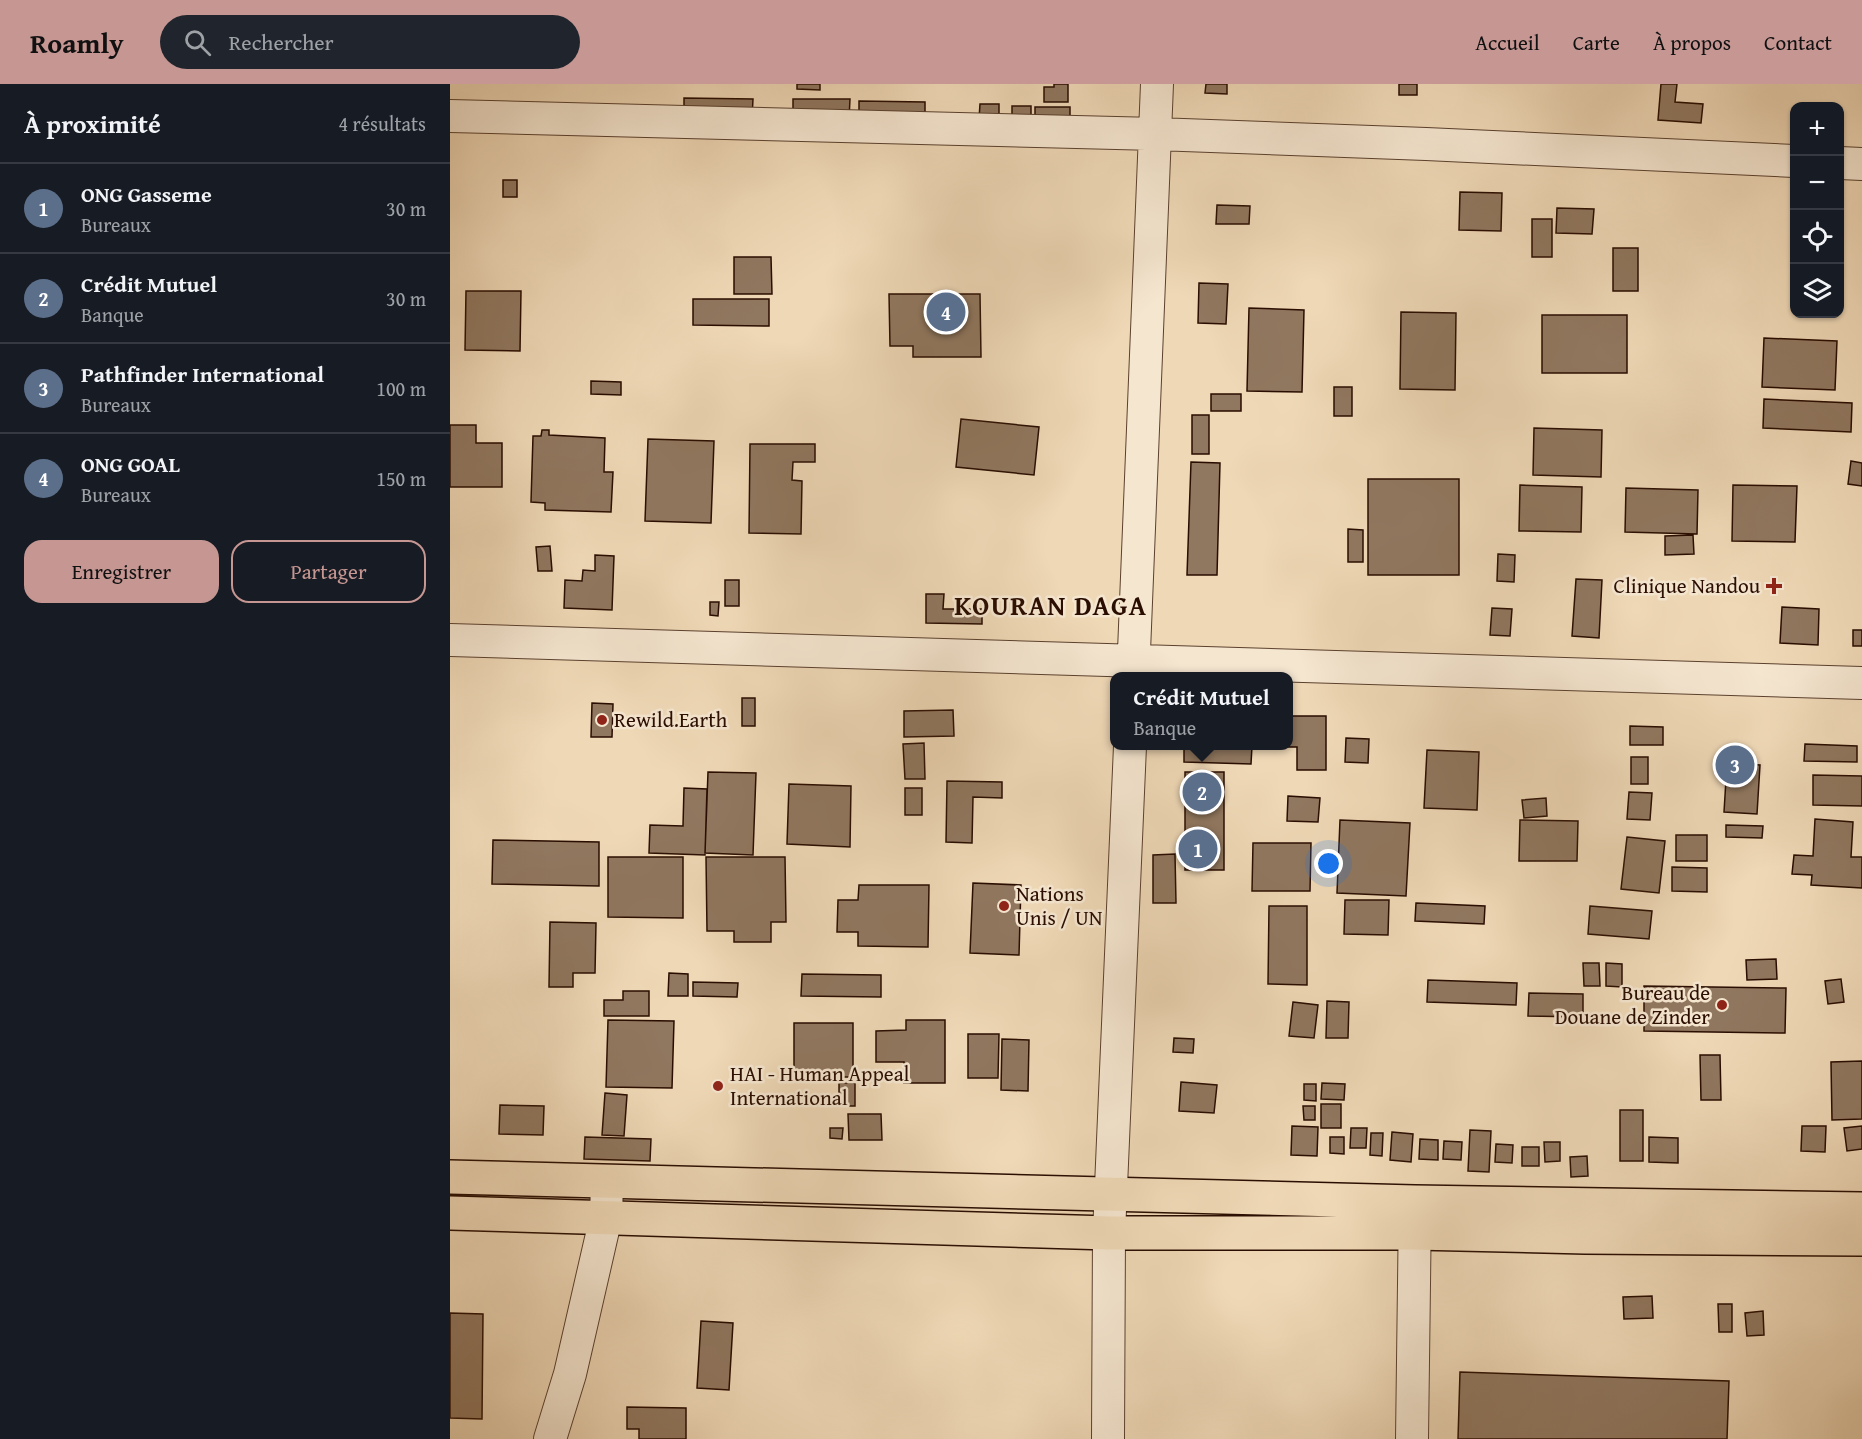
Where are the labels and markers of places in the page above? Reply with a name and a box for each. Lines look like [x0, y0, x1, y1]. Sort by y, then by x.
pin: 4 [926, 290, 966, 334]
place label: Clinique Nandou [1613, 570, 1761, 601]
marker: Clinique Nandou [1765, 577, 1783, 595]
place label: Rewild.Earth [614, 704, 728, 735]
marker: Rewild.Earth [595, 713, 609, 727]
pin: 3 [1716, 742, 1754, 788]
pin: 2 [1182, 770, 1221, 814]
pin: 1 [1178, 826, 1218, 872]
place label: Nations Unis / UN [1016, 878, 1103, 933]
marker: Nations Unis / UN [997, 899, 1011, 913]
place label: Bureau de Douane de Zinder [1555, 977, 1710, 1032]
marker: Bureau de Douane de Zinder [1715, 998, 1729, 1012]
place label: HAI - Human Appeal International [730, 1058, 910, 1113]
marker: HAI - Human Appeal International [711, 1079, 725, 1093]

